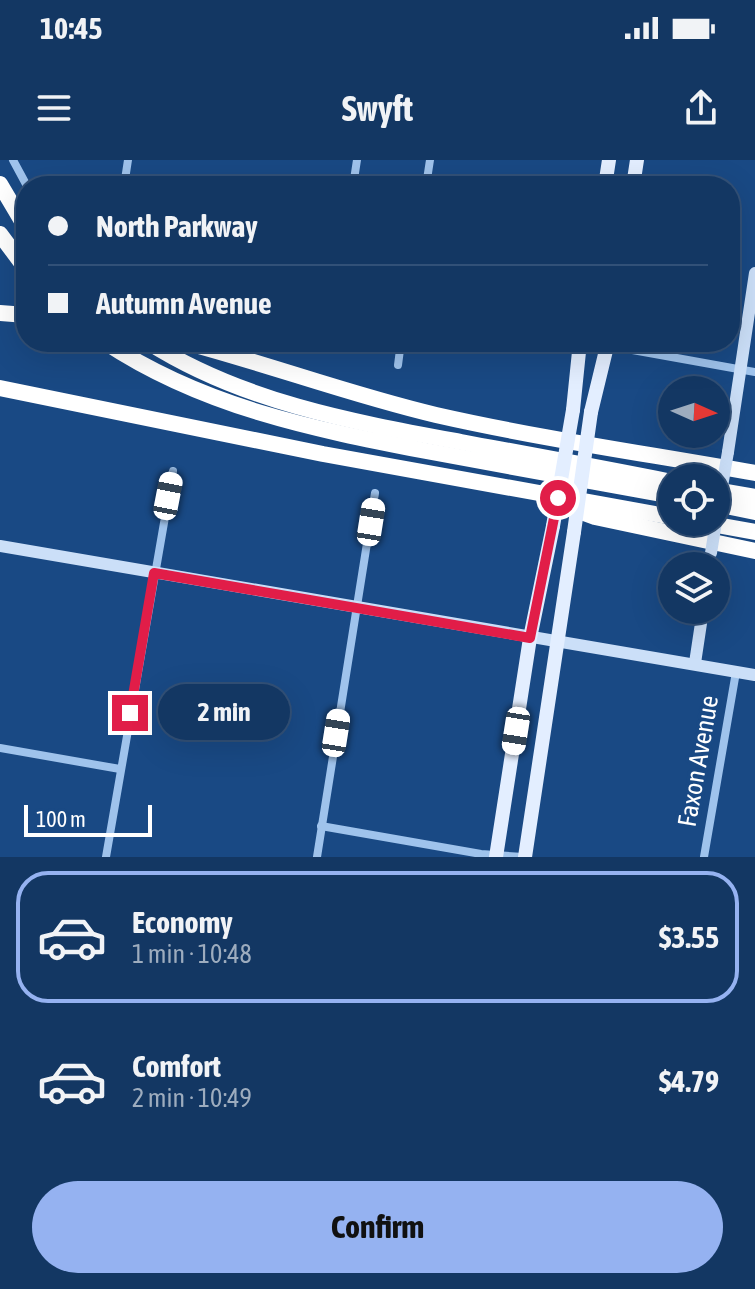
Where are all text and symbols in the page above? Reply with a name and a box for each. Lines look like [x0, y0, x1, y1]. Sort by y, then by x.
text: 10:45 [40, 11, 102, 45]
icon: menu [32, 86, 76, 130]
icon: share [679, 86, 723, 130]
text: Swyft [342, 87, 413, 129]
text: North Parkway [96, 209, 258, 243]
text: Autumn Avenue [96, 286, 272, 320]
north arrow [658, 376, 730, 448]
map controls [658, 376, 730, 624]
button: locate [658, 464, 730, 536]
car [152, 470, 184, 522]
route start [540, 480, 576, 516]
car [355, 496, 387, 548]
button: layers [658, 552, 730, 624]
callout: 2 min [158, 685, 290, 741]
street label: Faxon Avenue [672, 693, 724, 829]
route end [112, 695, 148, 731]
text: 2 min [197, 697, 251, 727]
car [500, 705, 532, 757]
car [320, 707, 352, 759]
scale bar [24, 801, 152, 837]
text: 100 m [36, 806, 86, 832]
icon: car [36, 901, 108, 973]
text: Economy [132, 905, 233, 939]
text: $3.55 [659, 920, 719, 954]
text: 1 min · 10:48 [132, 939, 252, 969]
icon: car [36, 1045, 108, 1117]
text: Comfort [132, 1049, 221, 1083]
text: $4.79 [659, 1064, 719, 1098]
text: 2 min · 10:49 [132, 1083, 252, 1113]
button: Confirm [32, 1181, 723, 1273]

